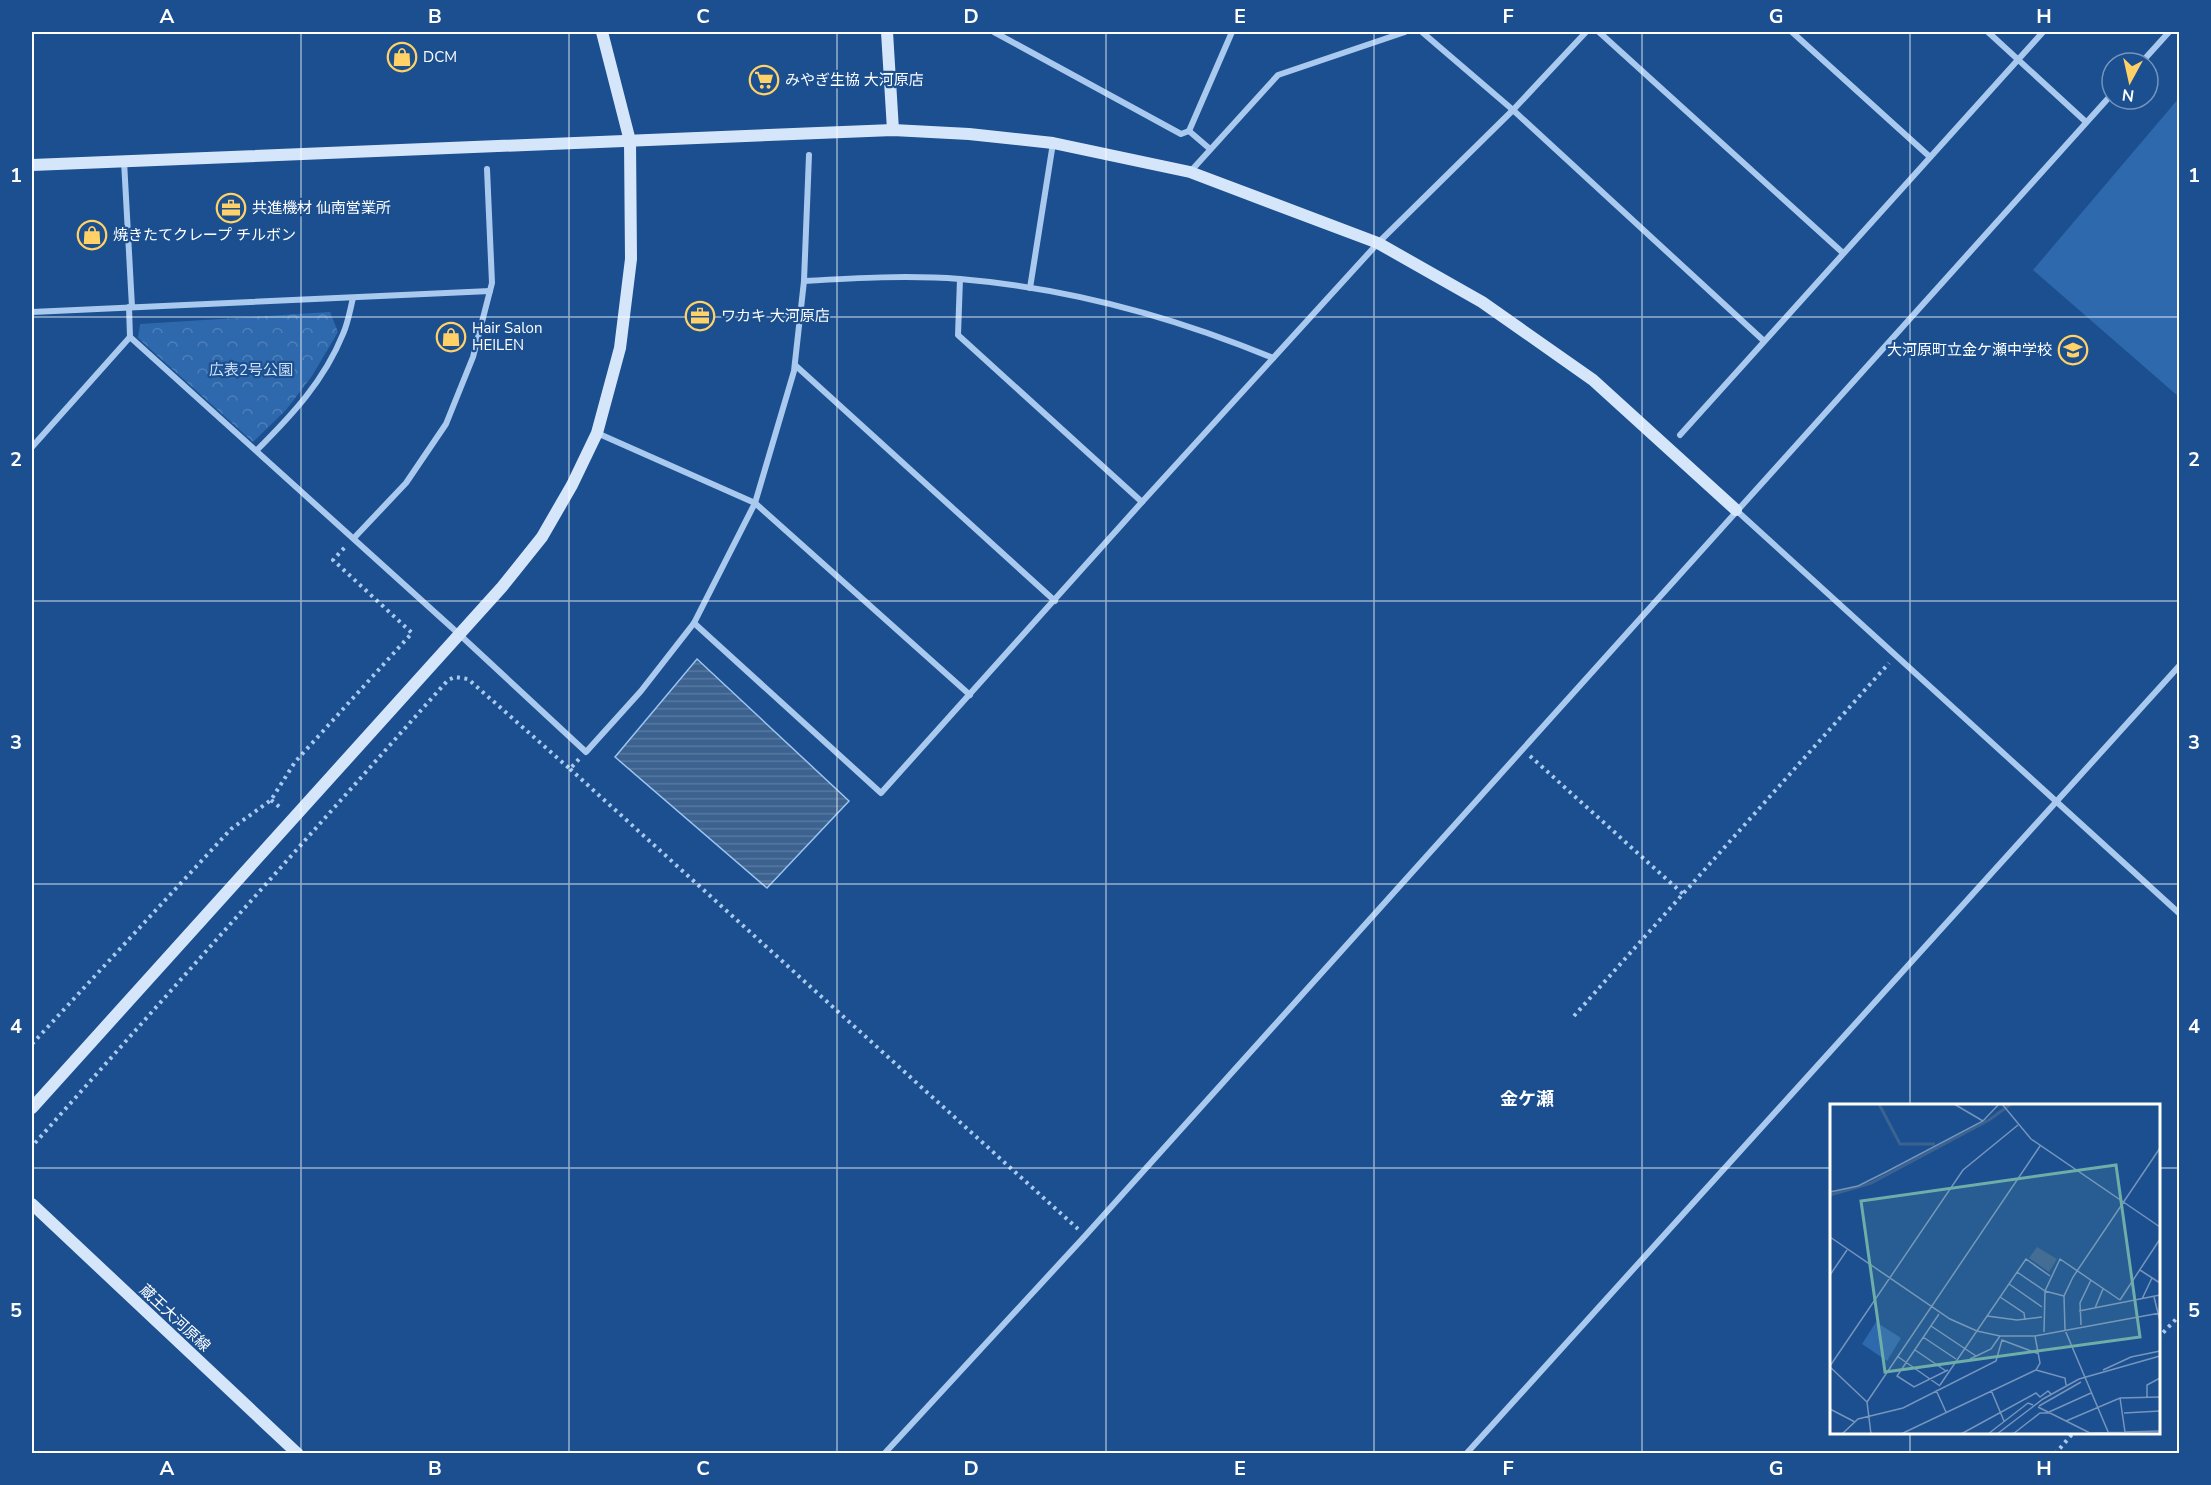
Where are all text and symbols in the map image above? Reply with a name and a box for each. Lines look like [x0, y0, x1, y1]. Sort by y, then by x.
text: A [160, 3, 175, 30]
text: B [428, 3, 442, 30]
text: C [696, 3, 710, 30]
text: D [963, 3, 979, 30]
text: E [1234, 3, 1246, 30]
text: F [1502, 3, 1514, 30]
text: G [1769, 3, 1783, 30]
text: H [2036, 3, 2052, 30]
shop icon: DCM [386, 41, 418, 73]
place label: DCM [423, 47, 457, 67]
north arrow [2100, 51, 2160, 111]
supermarket icon: みやぎ生協 大河原店 [748, 64, 780, 96]
place label: みやぎ生協 大河原店 [785, 70, 924, 90]
text: N [2121, 83, 2136, 107]
text: 1 [10, 162, 22, 189]
text: 1 [2188, 162, 2200, 189]
office icon: 共進機材 仙南営業所 [215, 192, 247, 224]
place label: 共進機材 仙南営業所 [252, 198, 391, 218]
shop icon: 焼きたてクレープ チルボン [76, 219, 108, 251]
place label: 焼きたてクレープ チルボン [113, 225, 296, 245]
office icon: ワカキ 大河原店 [684, 300, 716, 332]
place label: ワカキ 大河原店 [721, 306, 830, 326]
place label: Hair Salon HEILEN [472, 318, 542, 355]
shop icon: Hair Salon HEILEN [435, 321, 467, 353]
school or university icon: 大河原町立金ケ瀬中学校 [2057, 334, 2089, 366]
place label: 大河原町立金ケ瀬中学校 [1887, 340, 2052, 360]
park label: 広表2号公園 [209, 360, 293, 380]
text: 2 [10, 446, 22, 473]
text: 2 [2188, 446, 2200, 473]
text: 3 [10, 729, 22, 756]
text: 3 [2188, 729, 2200, 756]
text: 4 [10, 1013, 22, 1040]
text: 4 [2188, 1013, 2200, 1040]
district label: 金ケ瀬 [1500, 1087, 1554, 1111]
inset map [1830, 1104, 2160, 1434]
street label: 蔵王大河原線 [135, 1280, 215, 1356]
text: 5 [10, 1297, 22, 1324]
text: 5 [2188, 1297, 2200, 1324]
text: A [160, 1455, 175, 1482]
text: B [428, 1455, 442, 1482]
text: C [696, 1455, 710, 1482]
text: D [963, 1455, 979, 1482]
text: E [1234, 1455, 1246, 1482]
text: F [1502, 1455, 1514, 1482]
text: G [1769, 1455, 1783, 1482]
text: H [2036, 1455, 2052, 1482]

